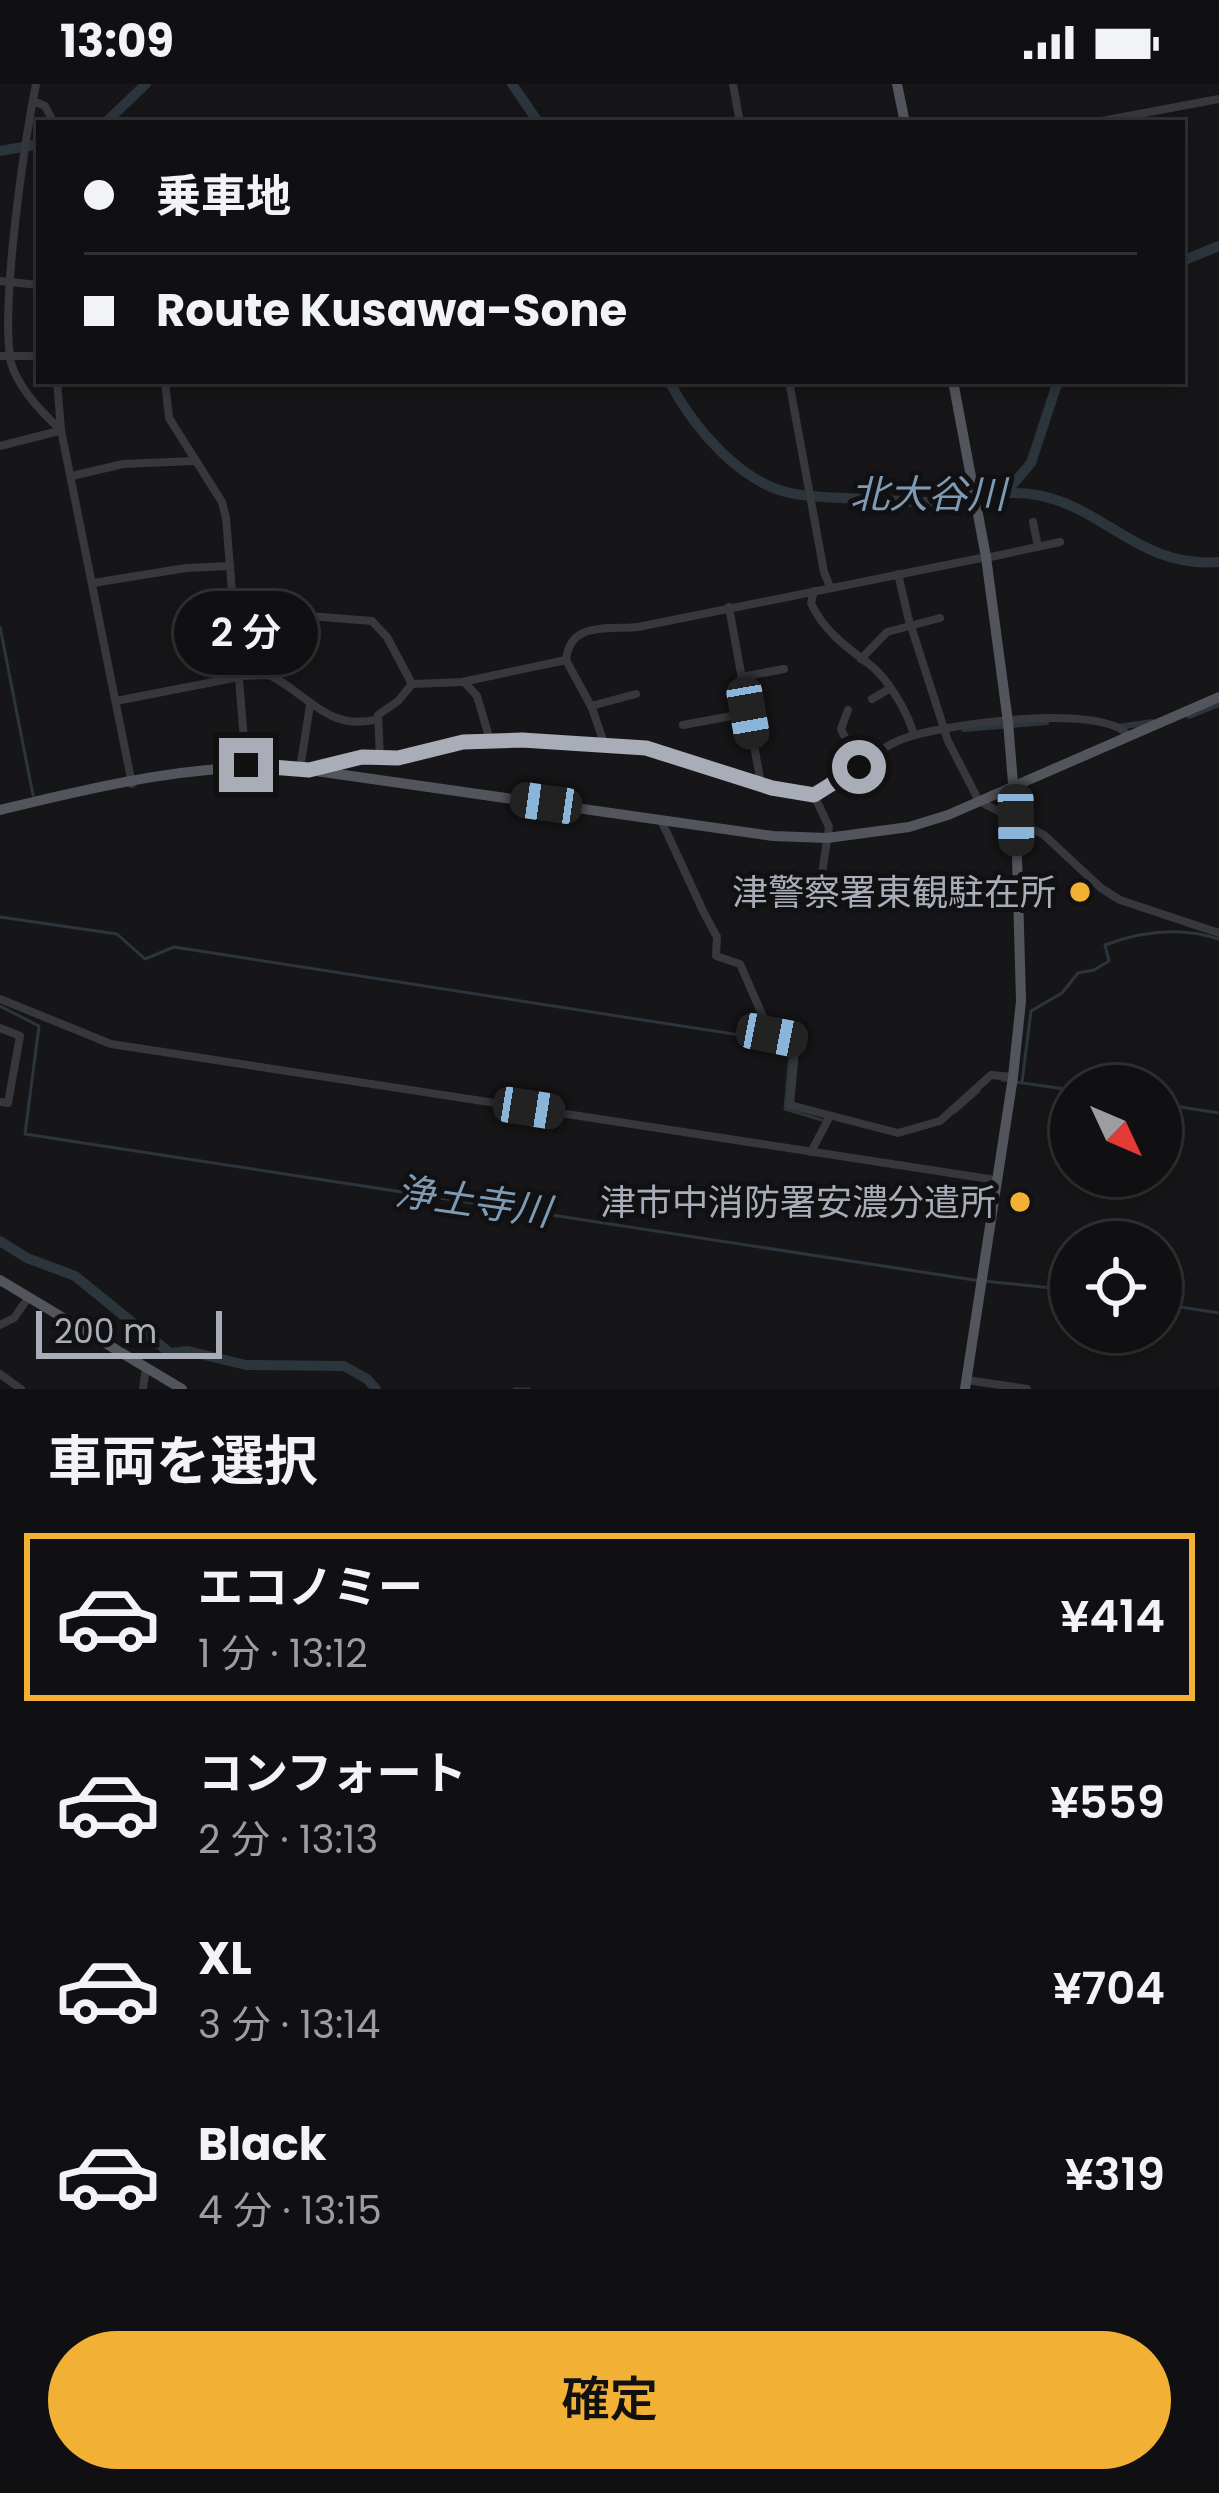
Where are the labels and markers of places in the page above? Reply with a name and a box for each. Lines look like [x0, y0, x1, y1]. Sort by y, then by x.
place label: 津警察署東観駐在所 [732, 867, 1056, 918]
marker: 津警察署東観駐在所 [1067, 879, 1093, 905]
place label: 津市中消防署安濃分遣所 [600, 1177, 996, 1228]
marker: 津市中消防署安濃分遣所 [1007, 1189, 1033, 1215]

